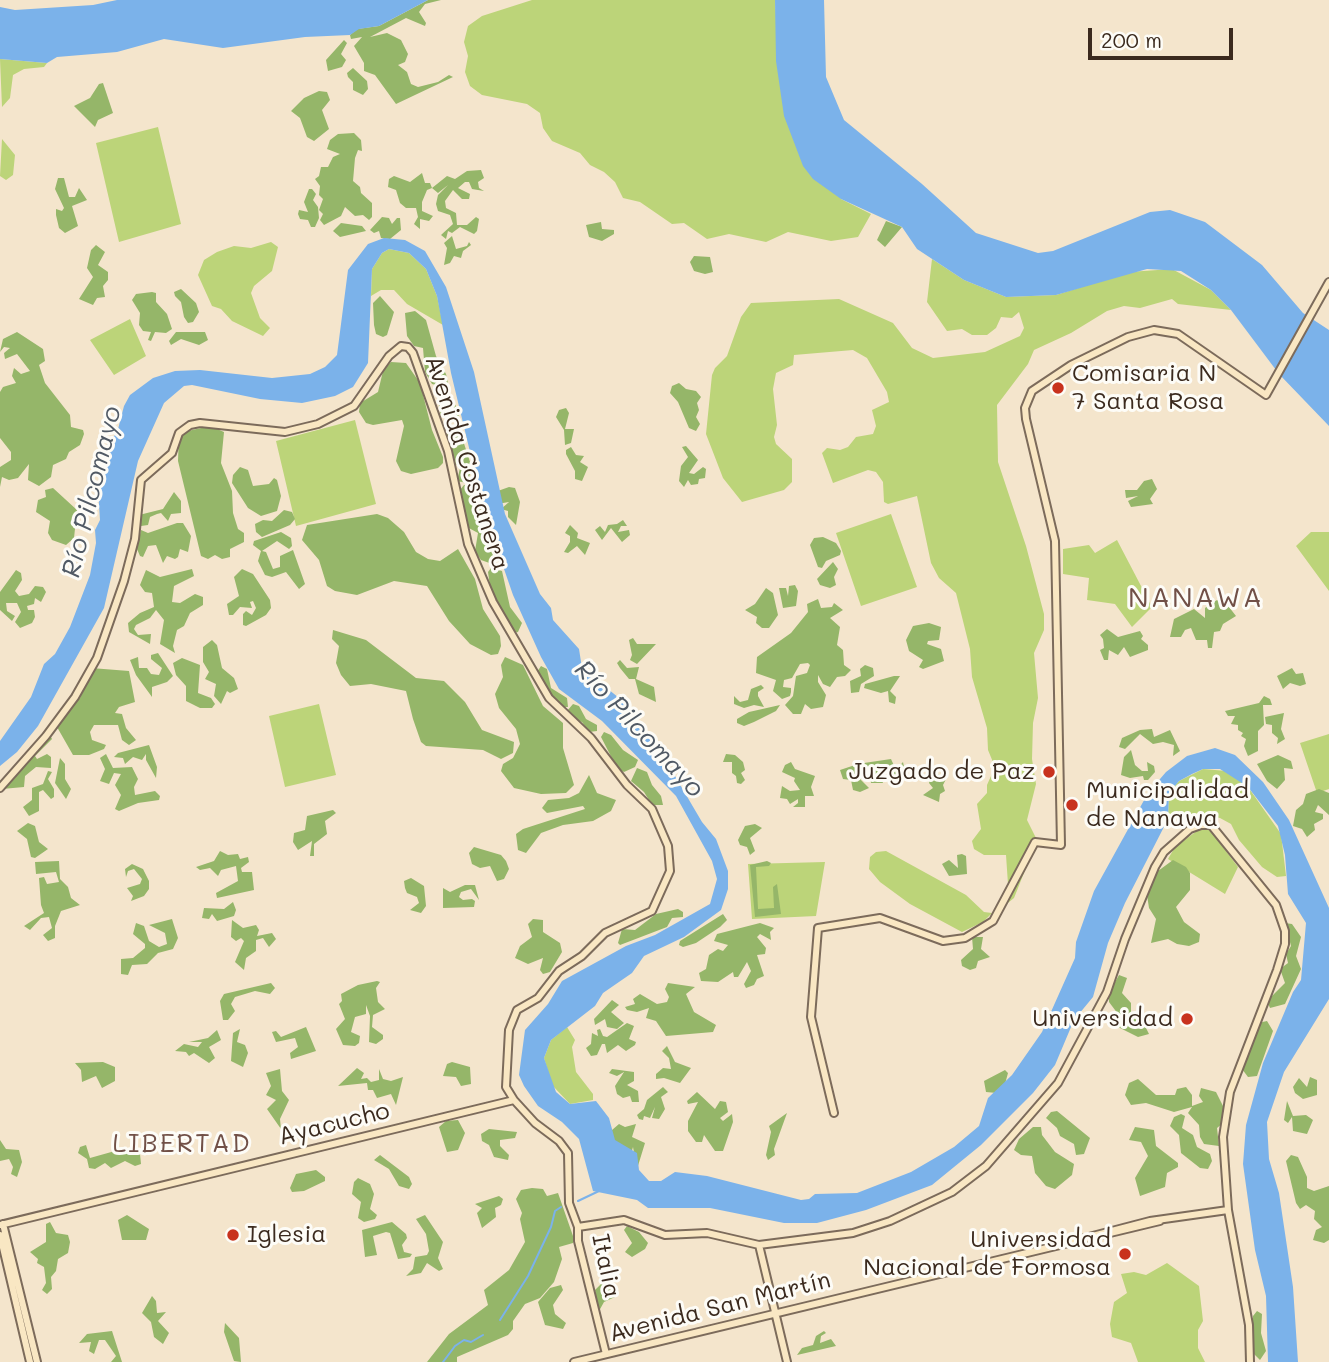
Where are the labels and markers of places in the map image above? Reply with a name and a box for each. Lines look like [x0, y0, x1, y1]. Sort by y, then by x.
place label: Comisaria N 7 Santa Rosa [1072, 360, 1224, 416]
marker: Comisaria N 7 Santa Rosa [1050, 380, 1066, 396]
place label: Juzgado de Paz [849, 758, 1035, 786]
marker: Juzgado de Paz [1041, 764, 1057, 780]
place label: Municipalidad de Nanawa [1086, 777, 1249, 833]
marker: Municipalidad de Nanawa [1064, 797, 1080, 813]
place label: Universidad [1032, 1005, 1173, 1033]
marker: Universidad [1179, 1011, 1195, 1027]
place label: Iglesia [247, 1221, 326, 1249]
place label: Universidad Nacional de Formosa [863, 1226, 1111, 1282]
marker: Iglesia [225, 1227, 241, 1243]
marker: Universidad Nacional de Formosa [1117, 1246, 1133, 1262]

